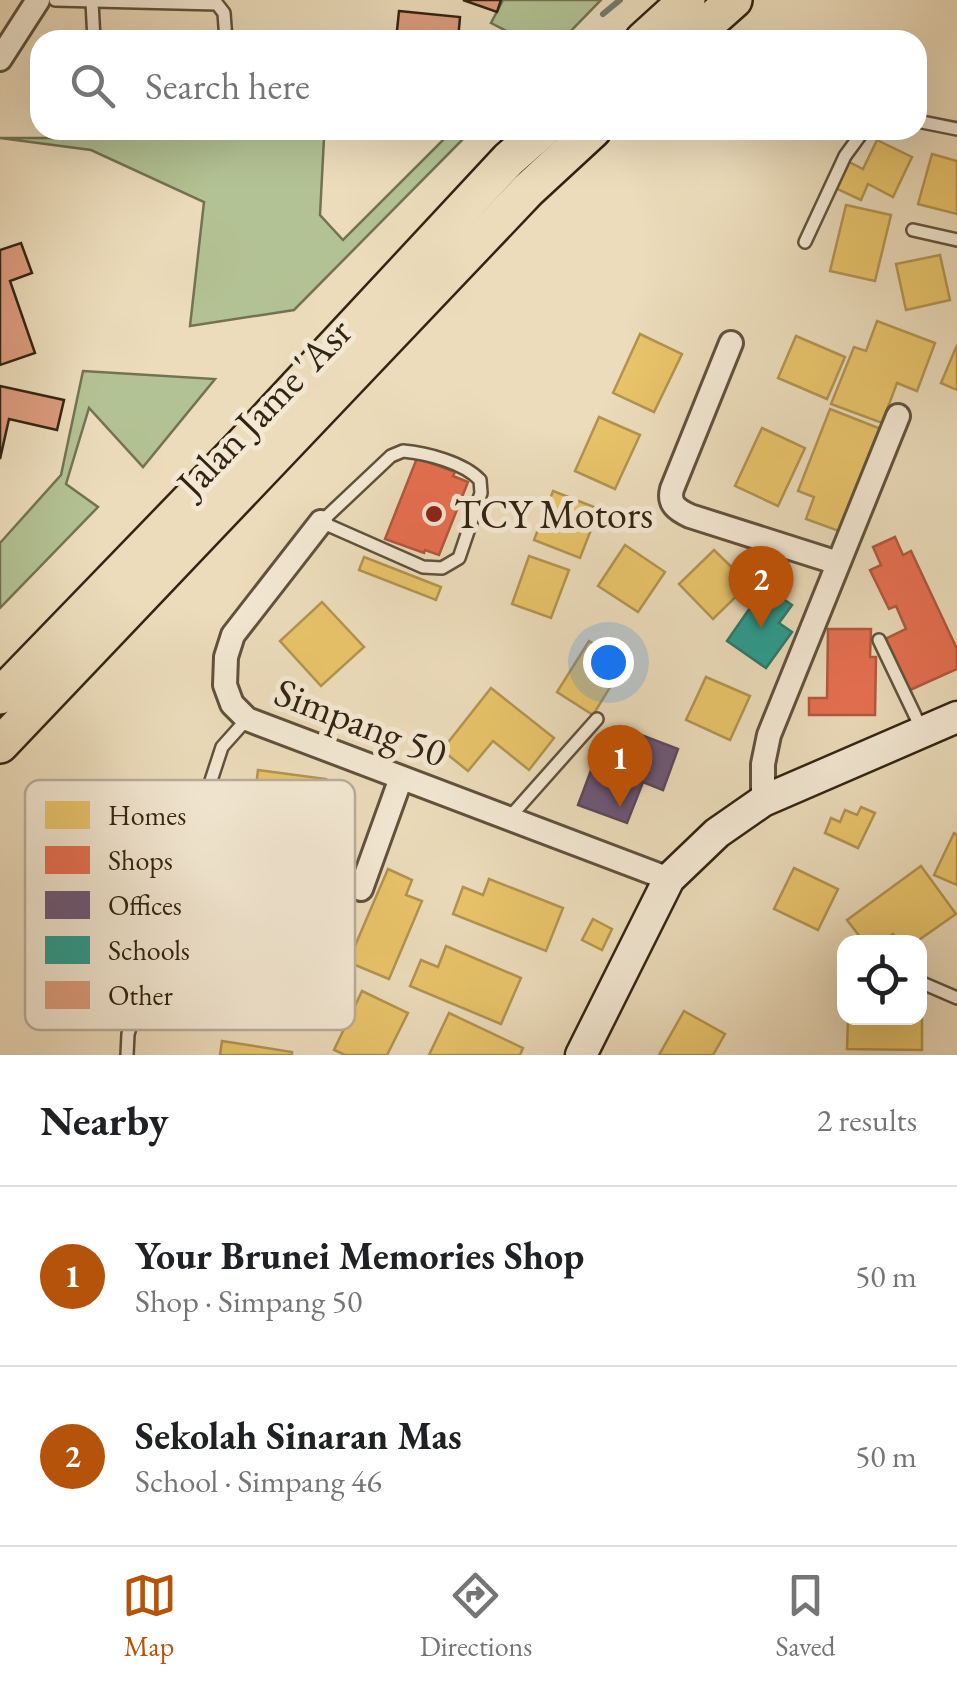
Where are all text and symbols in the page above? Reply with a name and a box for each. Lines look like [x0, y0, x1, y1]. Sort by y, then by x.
search box [30, 30, 927, 140]
icon: search [65, 58, 120, 113]
text: Search here [145, 61, 310, 110]
street label: Jalan Jame 'Asr [163, 306, 363, 510]
place label: TCY Motors [454, 488, 653, 540]
marker: TCY Motors [423, 503, 445, 525]
pin: 2 [728, 546, 794, 628]
your location [583, 637, 634, 688]
street label: Simpang 50 [267, 665, 455, 779]
pin: 1 [588, 724, 652, 807]
legend [25, 780, 355, 1030]
text: Homes [108, 797, 186, 833]
text: Shops [108, 842, 173, 878]
text: Offices [108, 887, 182, 923]
text: Schools [108, 932, 190, 968]
map controls [837, 935, 927, 1025]
button: locate [837, 935, 927, 1025]
text: Other [108, 977, 173, 1013]
text: Nearby [40, 1093, 169, 1148]
text: 2 results [817, 1099, 917, 1141]
text: Your Brunei Memories Shop [135, 1231, 584, 1280]
text: 1 [64, 1255, 81, 1297]
text: 50 m [855, 1255, 917, 1297]
text: Shop · Simpang 50 [135, 1280, 362, 1322]
text: Sekolah Sinaran Mas [135, 1411, 462, 1460]
text: 2 [64, 1435, 81, 1477]
text: 50 m [855, 1435, 917, 1477]
text: School · Simpang 46 [135, 1460, 382, 1502]
tab: Map [122, 1568, 177, 1664]
tab: Directions [420, 1568, 532, 1664]
tab: Saved [775, 1568, 835, 1664]

